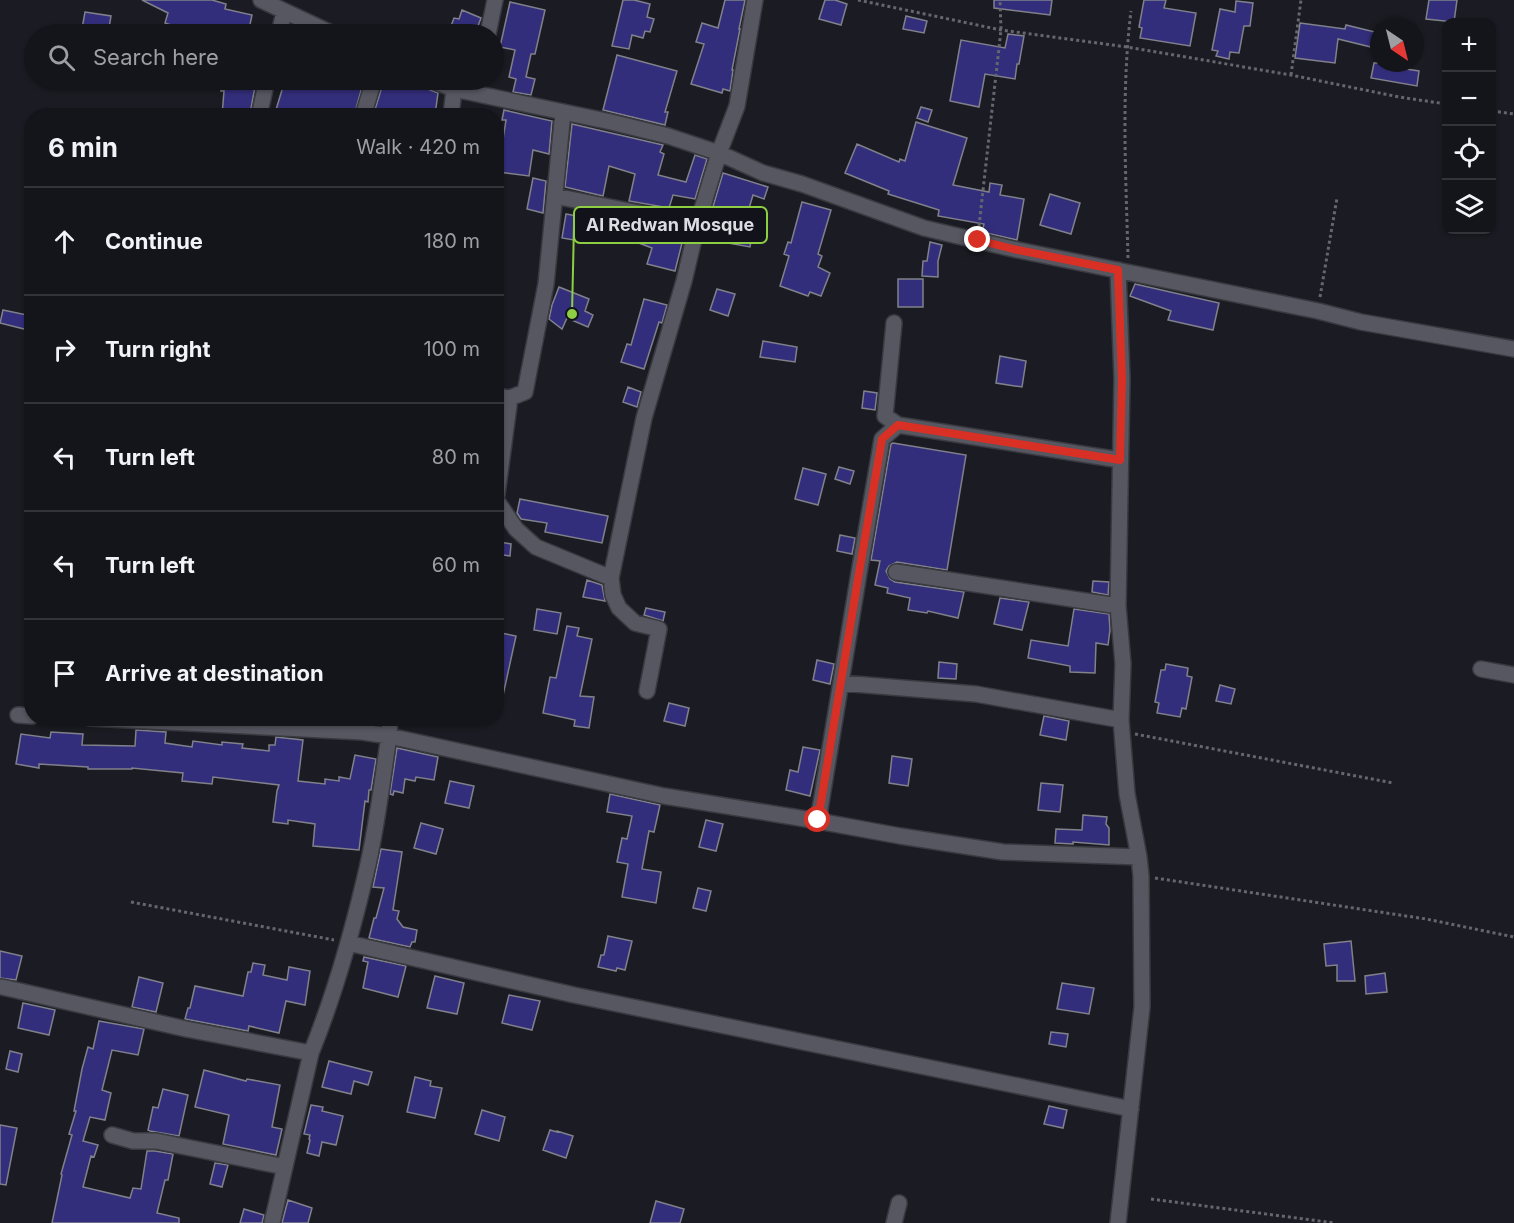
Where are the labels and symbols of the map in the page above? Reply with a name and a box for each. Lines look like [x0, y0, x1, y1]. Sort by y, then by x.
north arrow [1370, 18, 1424, 72]
callout: Al Redwan Mosque [574, 207, 767, 243]
text: Al Redwan Mosque [586, 214, 755, 235]
route end [964, 226, 990, 252]
route start [804, 806, 830, 832]

